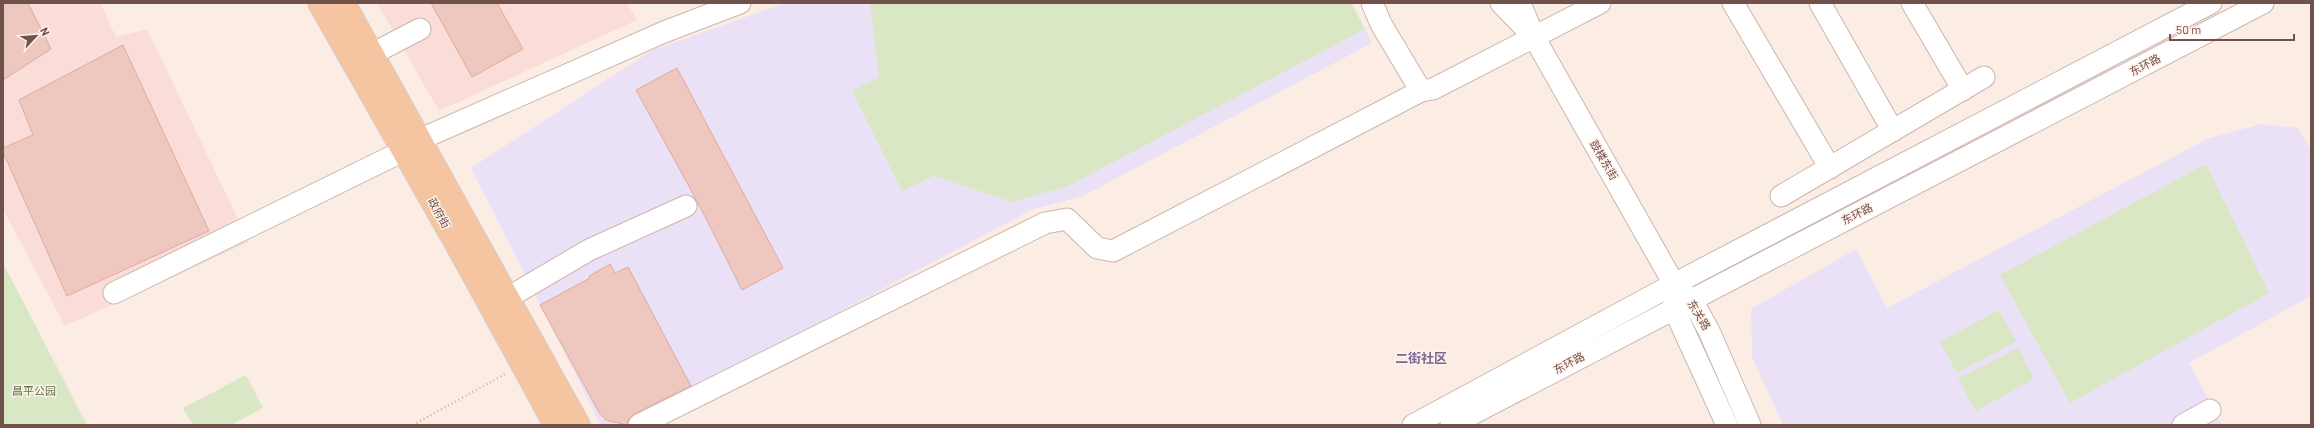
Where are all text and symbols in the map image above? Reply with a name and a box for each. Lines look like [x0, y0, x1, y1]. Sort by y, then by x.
north arrow [16, 16, 56, 56]
scale bar [2170, 16, 2294, 42]
text: 50 m [2176, 22, 2201, 36]
text: N [38, 25, 53, 38]
street label: 东环路 [2127, 51, 2162, 78]
street label: 鼓楼东街 [1588, 137, 1621, 182]
street label: 政府街 [426, 195, 453, 230]
street label: 东环路 [1839, 200, 1874, 227]
street label: 东关路 [1685, 297, 1713, 332]
street label: 东环路 [1551, 349, 1586, 376]
district label: 二街社区 [1395, 350, 1447, 366]
park label: 昌平公园 [12, 384, 56, 397]

